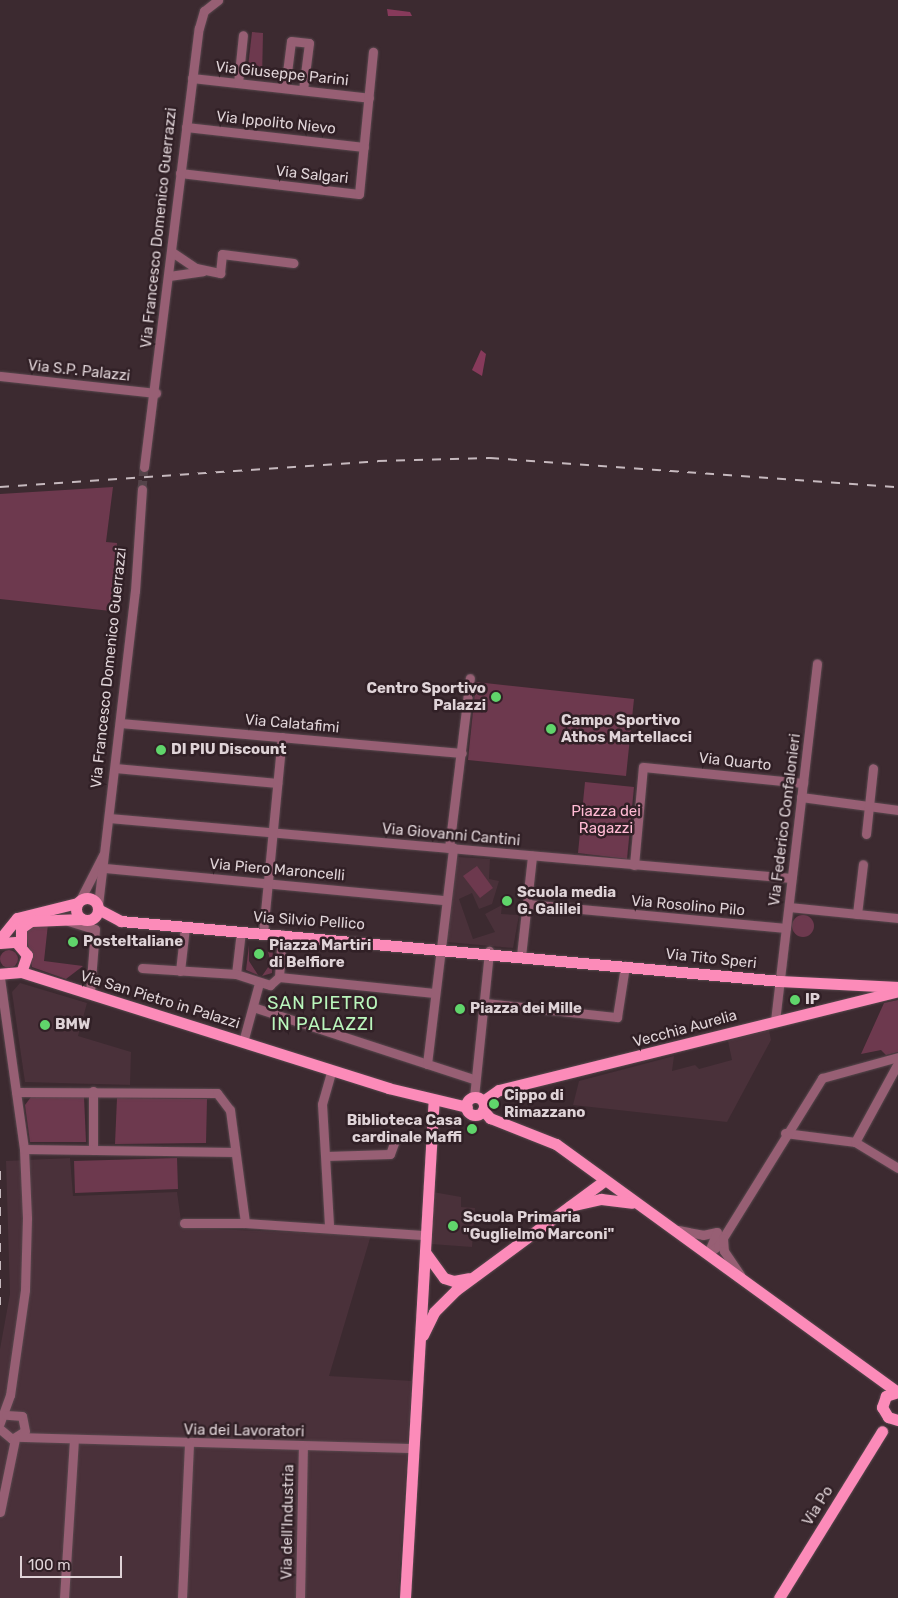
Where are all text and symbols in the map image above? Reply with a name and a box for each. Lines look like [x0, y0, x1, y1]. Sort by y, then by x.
street label: Via Giuseppe Parini [214, 58, 350, 90]
street label: Via Francesco Domenico Guerrazzi [137, 107, 181, 349]
street label: Via Ippolito Nievo [215, 108, 337, 138]
street label: Via Salgari [275, 162, 349, 188]
street label: Via S.P. Palazzi [27, 357, 131, 385]
street label: Via Francesco Domenico Guerrazzi [87, 547, 131, 789]
place label: Centro Sportivo Palazzi [366, 679, 486, 714]
marker: Centro Sportivo Palazzi [490, 691, 502, 703]
street label: Via Calatafimi [244, 711, 340, 737]
place label: Campo Sportivo Athos Martellacci [561, 711, 692, 746]
marker: Campo Sportivo Athos Martellacci [545, 723, 557, 735]
street label: Via Federico Confalonieri [765, 733, 805, 907]
place label: DI PIU Discount [171, 741, 286, 759]
marker: DI PIU Discount [155, 744, 167, 756]
street label: Via Quarto [698, 749, 772, 775]
park label: Piazza dei Ragazzi [571, 802, 641, 837]
street label: Via Giovanni Cantini [381, 820, 521, 850]
street label: Via Piero Maroncelli [209, 855, 345, 885]
place label: Scuola media G. Galilei [517, 883, 616, 918]
street label: Via Rosolino Pilo [630, 892, 746, 920]
marker: Scuola media G. Galilei [501, 895, 513, 907]
street label: Via Silvio Pellico [253, 908, 365, 934]
place label: PosteItaliane [83, 933, 183, 951]
marker: PosteItaliane [67, 936, 79, 948]
place label: Piazza Martiri di Belfiore [269, 936, 371, 971]
street label: Via Tito Speri [664, 945, 758, 973]
marker: Piazza Martiri di Belfiore [253, 948, 265, 960]
street label: Via San Pietro in Palazzi [78, 967, 242, 1033]
place label: IP [805, 991, 820, 1009]
district label: SAN PIETRO IN PALAZZI [266, 993, 380, 1036]
marker: IP [789, 994, 801, 1006]
place label: Piazza dei Mille [470, 1000, 582, 1018]
marker: Piazza dei Mille [454, 1003, 466, 1015]
street label: Vecchia Aurelia [631, 1006, 739, 1052]
place label: BMW [55, 1016, 90, 1034]
marker: BMW [39, 1019, 51, 1031]
place label: Cippo di Rimazzano [504, 1086, 585, 1121]
marker: Cippo di Rimazzano [488, 1098, 500, 1110]
place label: Biblioteca Casa cardinale Maffi [347, 1111, 462, 1146]
marker: Biblioteca Casa cardinale Maffi [466, 1123, 478, 1135]
place label: Scuola Primaria "Guglielmo Marconi" [463, 1208, 614, 1243]
marker: Scuola Primaria "Guglielmo Marconi" [447, 1220, 459, 1232]
street label: Via dei Lavoratori [183, 1421, 305, 1441]
street label: Via dell'Industria [278, 1464, 298, 1580]
street label: Via Po [799, 1483, 837, 1529]
scale bar [22, 1546, 125, 1578]
text: 100 m [28, 1556, 70, 1574]

